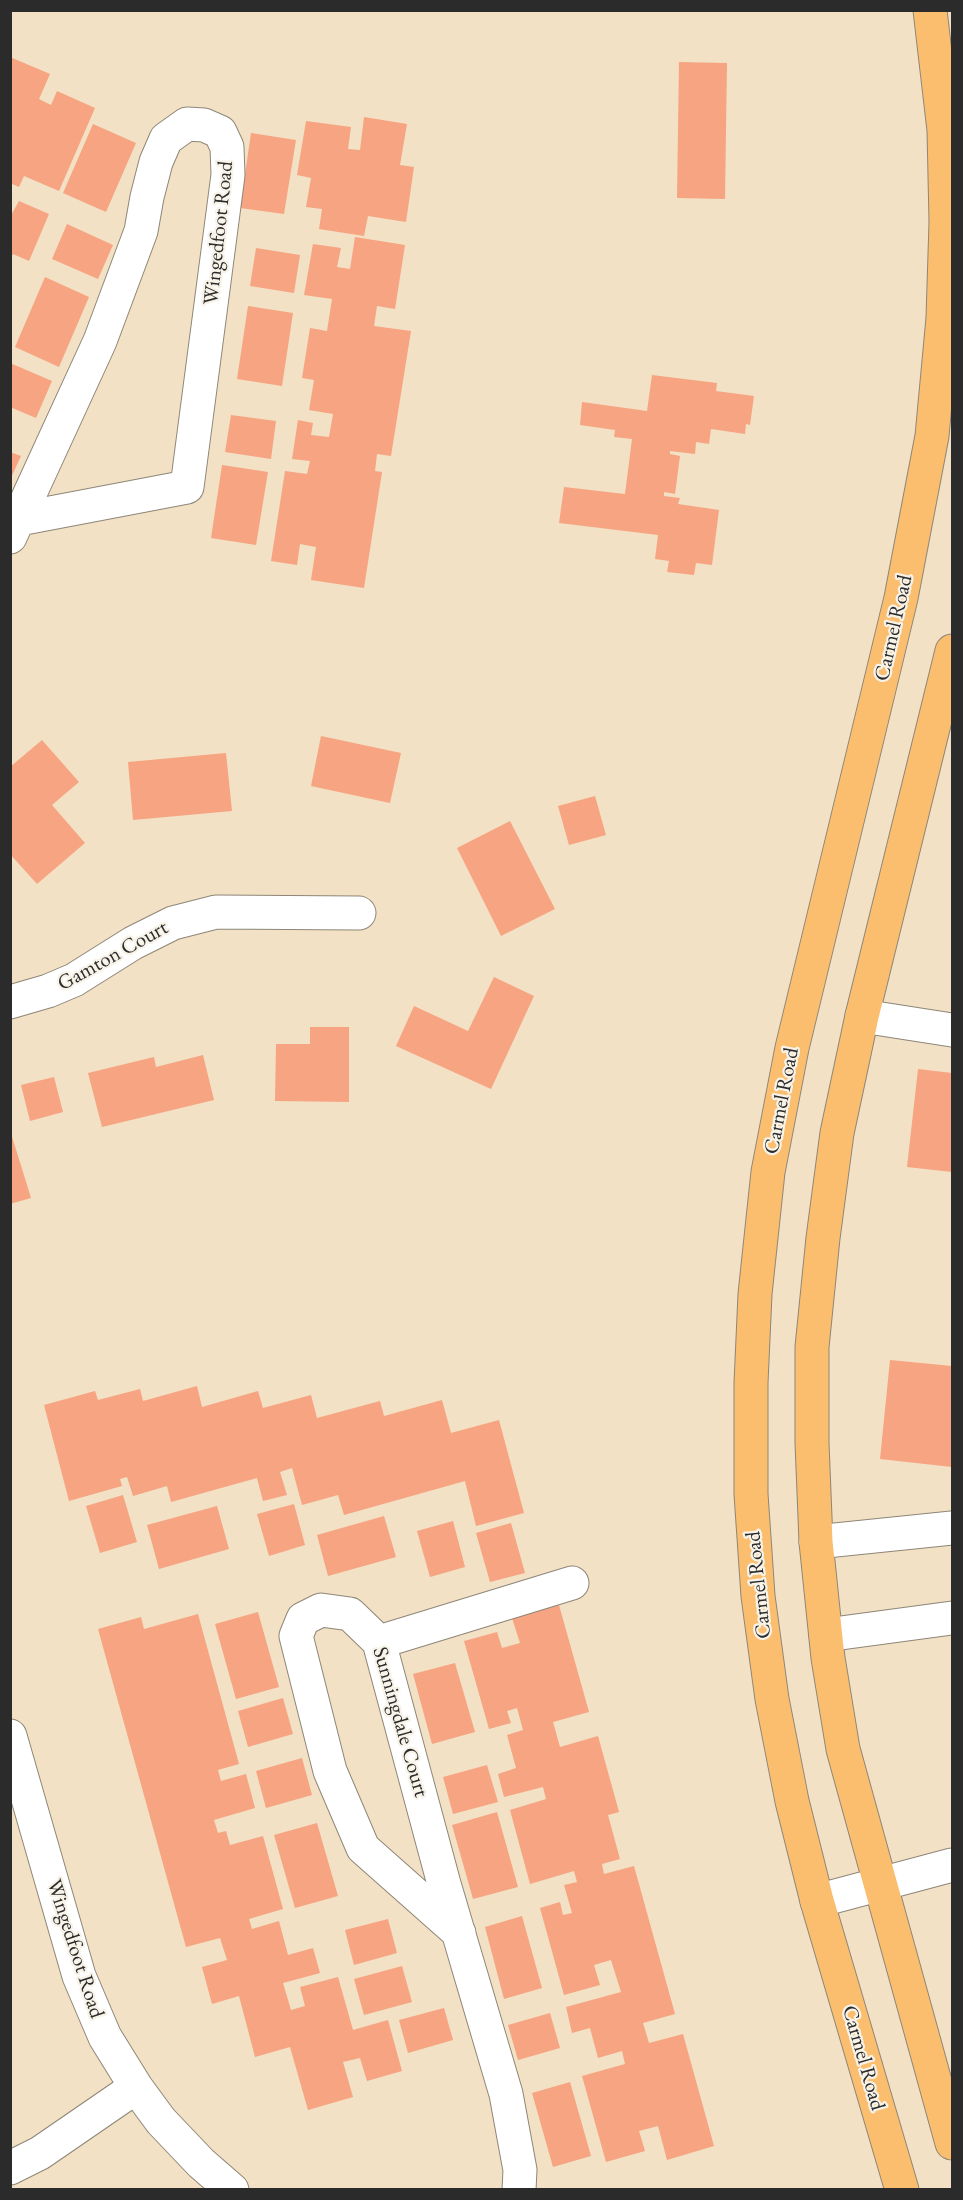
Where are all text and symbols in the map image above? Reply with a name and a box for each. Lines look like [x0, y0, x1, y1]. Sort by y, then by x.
street label: Wingedfoot Road [199, 160, 239, 306]
street label: Carmel Road [870, 573, 918, 683]
street label: Gamton Court [53, 915, 173, 997]
street label: Carmel Road [759, 1046, 805, 1156]
street label: Carmel Road [741, 1530, 777, 1640]
street label: Sunningdale Court [367, 1644, 433, 1800]
street label: Wingedfoot Road [41, 1876, 109, 2022]
street label: Carmel Road [836, 2003, 890, 2113]

